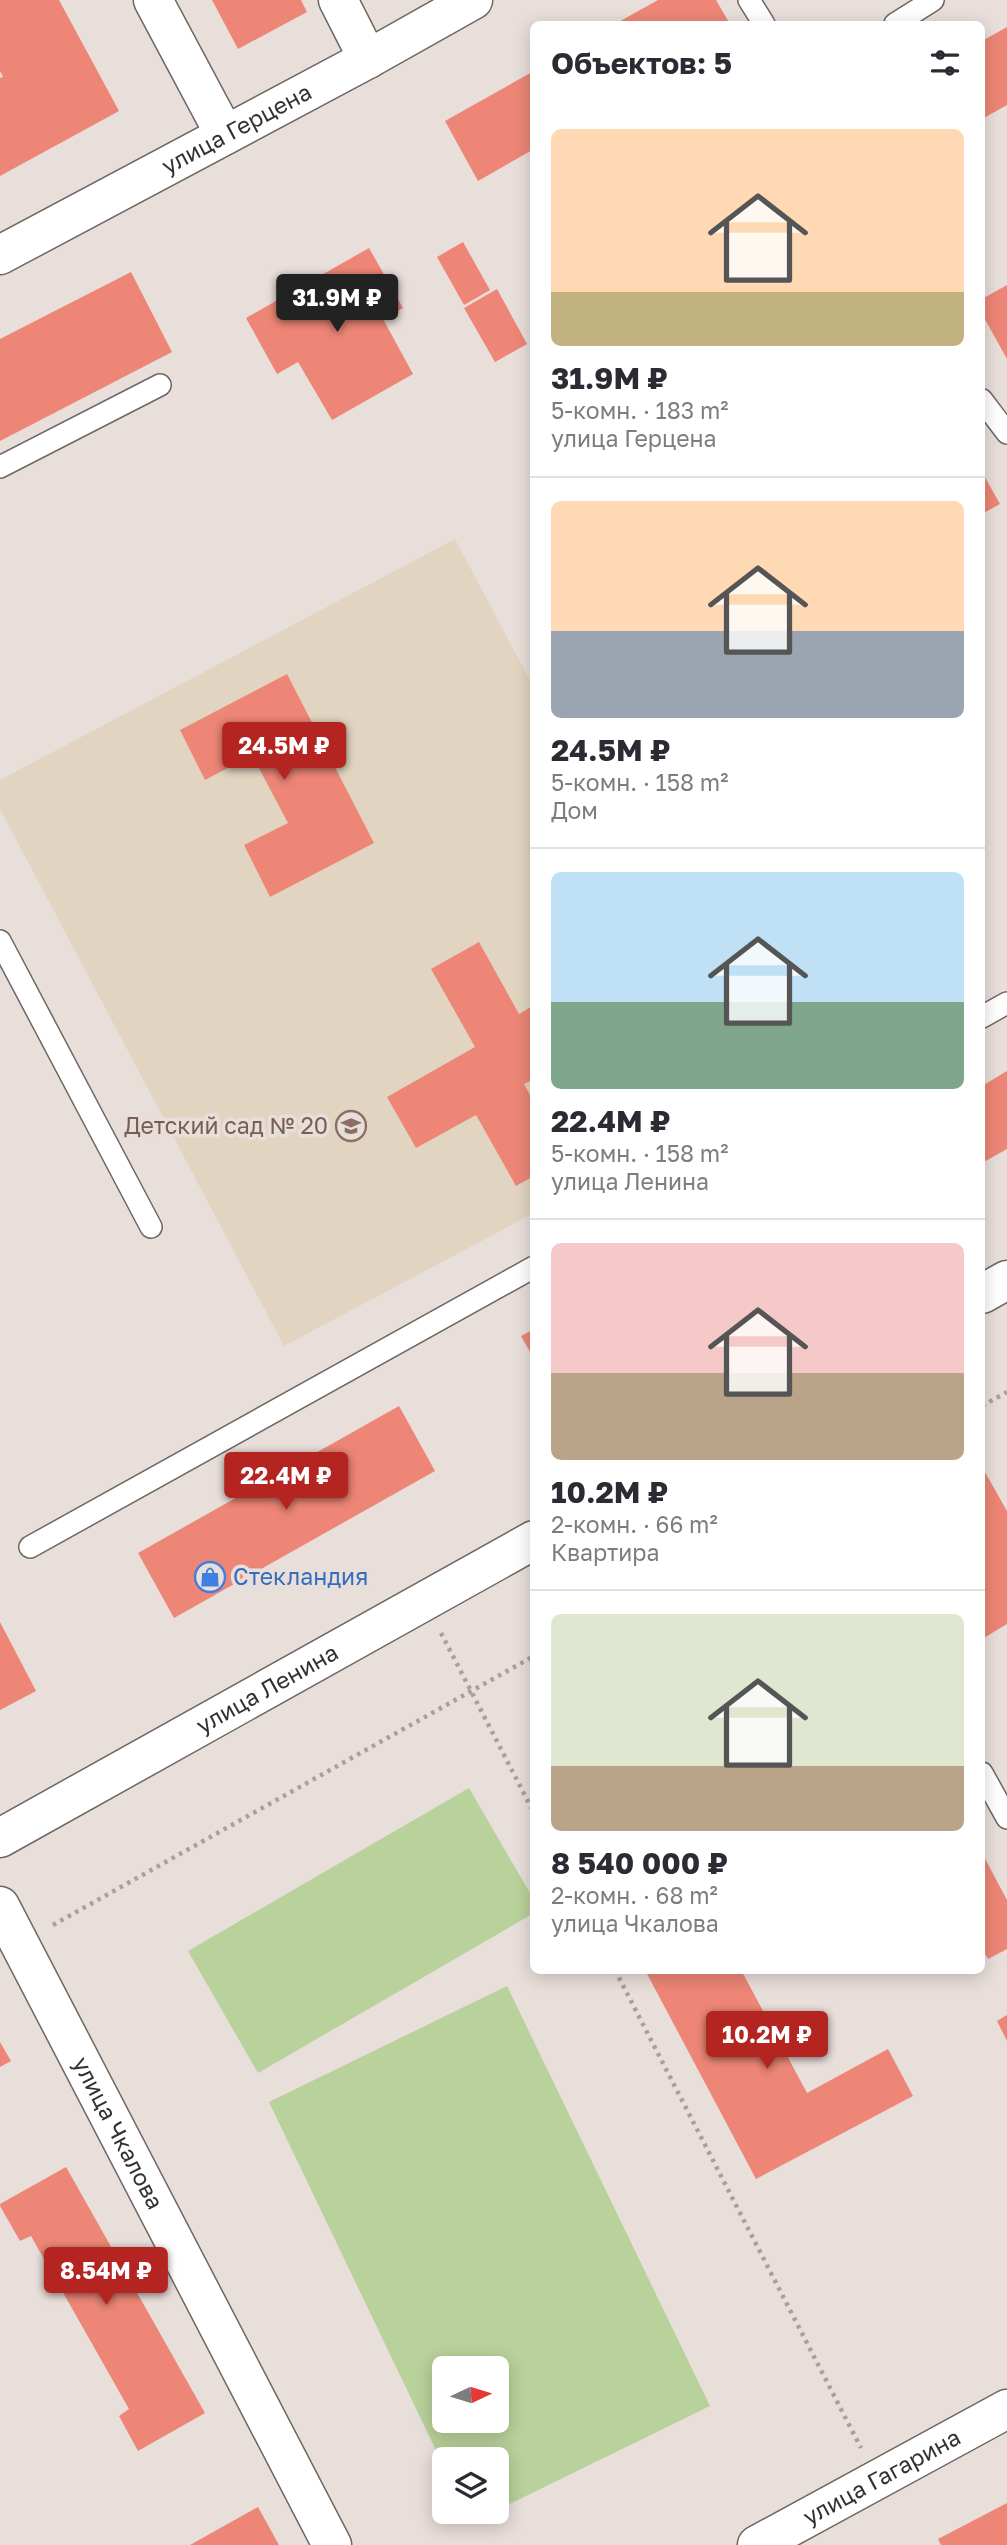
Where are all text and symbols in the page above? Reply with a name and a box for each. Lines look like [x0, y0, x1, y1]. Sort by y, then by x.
icon: filters [926, 44, 964, 82]
text: Объектов: 5 [551, 45, 732, 81]
street label: улица Герцена [156, 77, 316, 179]
icon: home [695, 175, 821, 301]
pin: 31.9M ₽ [272, 274, 402, 334]
text: 31.9M ₽ [292, 283, 382, 311]
text: 31.9M ₽ [551, 360, 668, 396]
text: 5-комн. · 183 m² [551, 396, 729, 424]
text: улица Герцена [551, 424, 717, 452]
icon: home [695, 547, 821, 673]
pin: 24.5M ₽ [219, 722, 349, 782]
text: 24.5M ₽ [238, 731, 330, 759]
text: 24.5M ₽ [551, 732, 670, 768]
text: 5-комн. · 158 m² [551, 768, 728, 796]
text: Дом [551, 796, 598, 824]
icon: home [695, 918, 821, 1044]
text: 22.4M ₽ [551, 1103, 670, 1139]
school or university icon: Детский сад № 20 [334, 1109, 368, 1143]
place label: Детский сад № 20 [124, 1111, 328, 1139]
text: 5-комн. · 158 m² [551, 1139, 728, 1167]
text: улица Ленина [551, 1167, 709, 1195]
icon: home [695, 1289, 821, 1415]
pin: 22.4M ₽ [221, 1452, 351, 1512]
text: 22.4M ₽ [240, 1461, 332, 1489]
text: 10.2M ₽ [551, 1474, 668, 1510]
text: 2-комн. · 66 m² [551, 1510, 718, 1538]
text: Квартира [551, 1538, 659, 1566]
shop icon: Стекландия [193, 1560, 227, 1594]
place label: Стекландия [233, 1562, 368, 1590]
street label: улица Ленина [191, 1637, 343, 1739]
icon: home [695, 1660, 821, 1786]
text: 8 540 000 ₽ [551, 1845, 728, 1881]
text: 2-комн. · 68 m² [551, 1881, 718, 1909]
text: улица Чкалова [551, 1909, 719, 1937]
pin: 10.2M ₽ [702, 2011, 832, 2071]
text: 10.2M ₽ [722, 2020, 812, 2048]
street label: улица Чкалова [68, 2052, 170, 2214]
pin: 8.54M ₽ [41, 2248, 171, 2307]
text: 8.54M ₽ [60, 2256, 152, 2284]
north arrow [432, 2356, 509, 2432]
map controls [432, 2356, 509, 2524]
street label: улица Гагарина [798, 2422, 965, 2530]
button: layers [432, 2447, 509, 2524]

